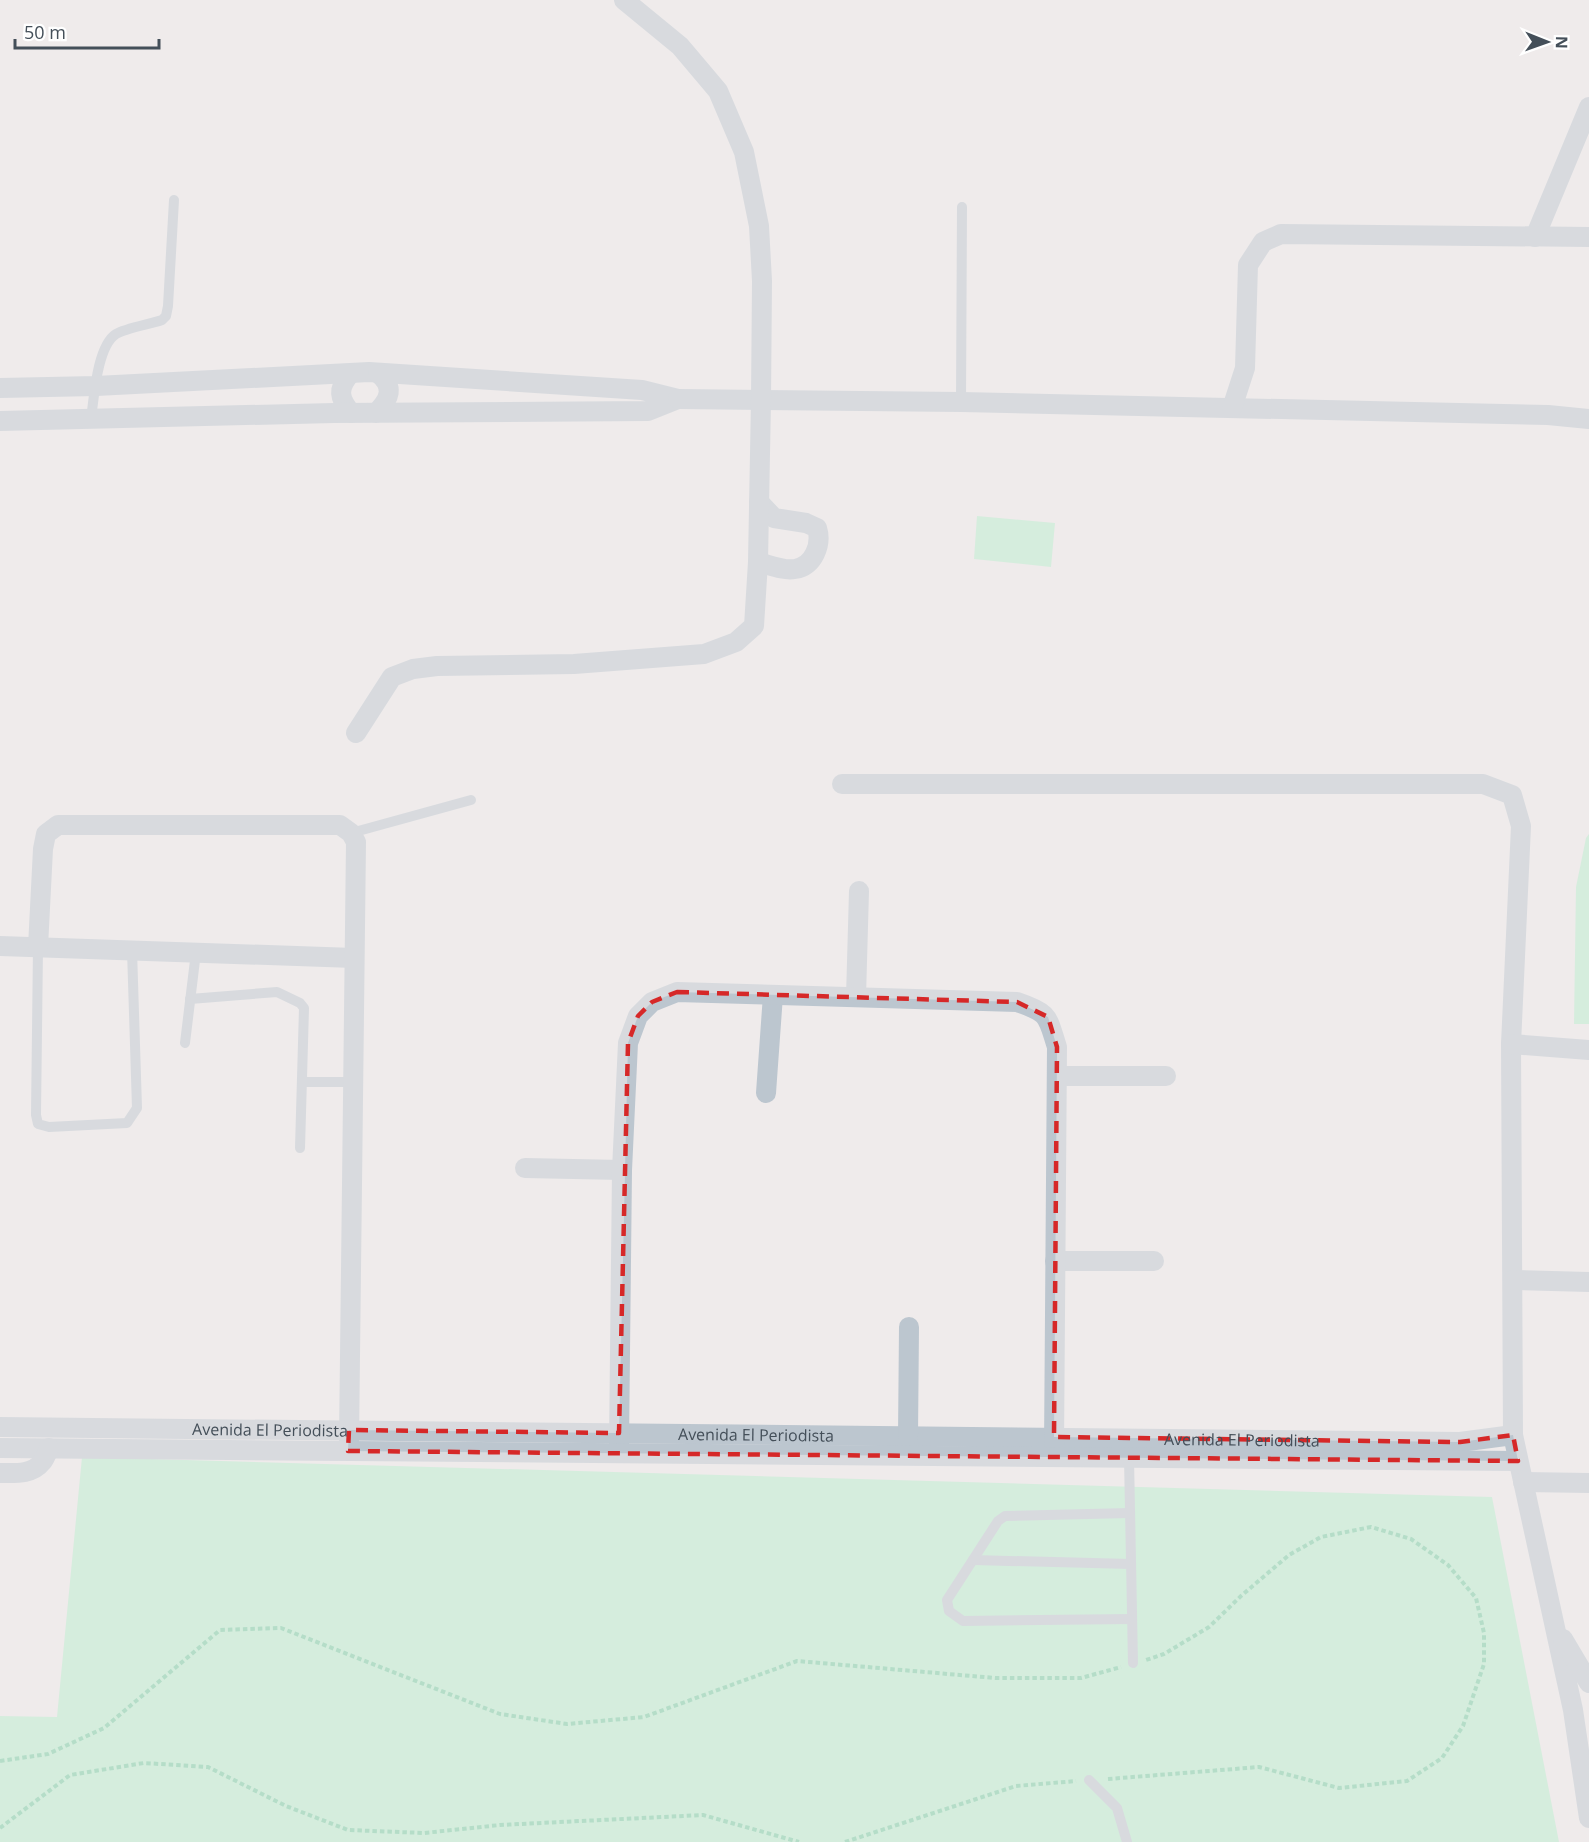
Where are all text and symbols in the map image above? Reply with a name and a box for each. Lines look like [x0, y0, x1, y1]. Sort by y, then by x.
scale bar [15, 12, 159, 50]
north arrow [1517, 12, 1577, 72]
text: 50 m [24, 20, 66, 44]
text: N [1551, 36, 1573, 49]
street label: Avenida El Periodista [192, 1418, 348, 1442]
street label: Avenida El Periodista [678, 1423, 834, 1447]
street label: Avenida El Periodista [1164, 1428, 1320, 1452]

